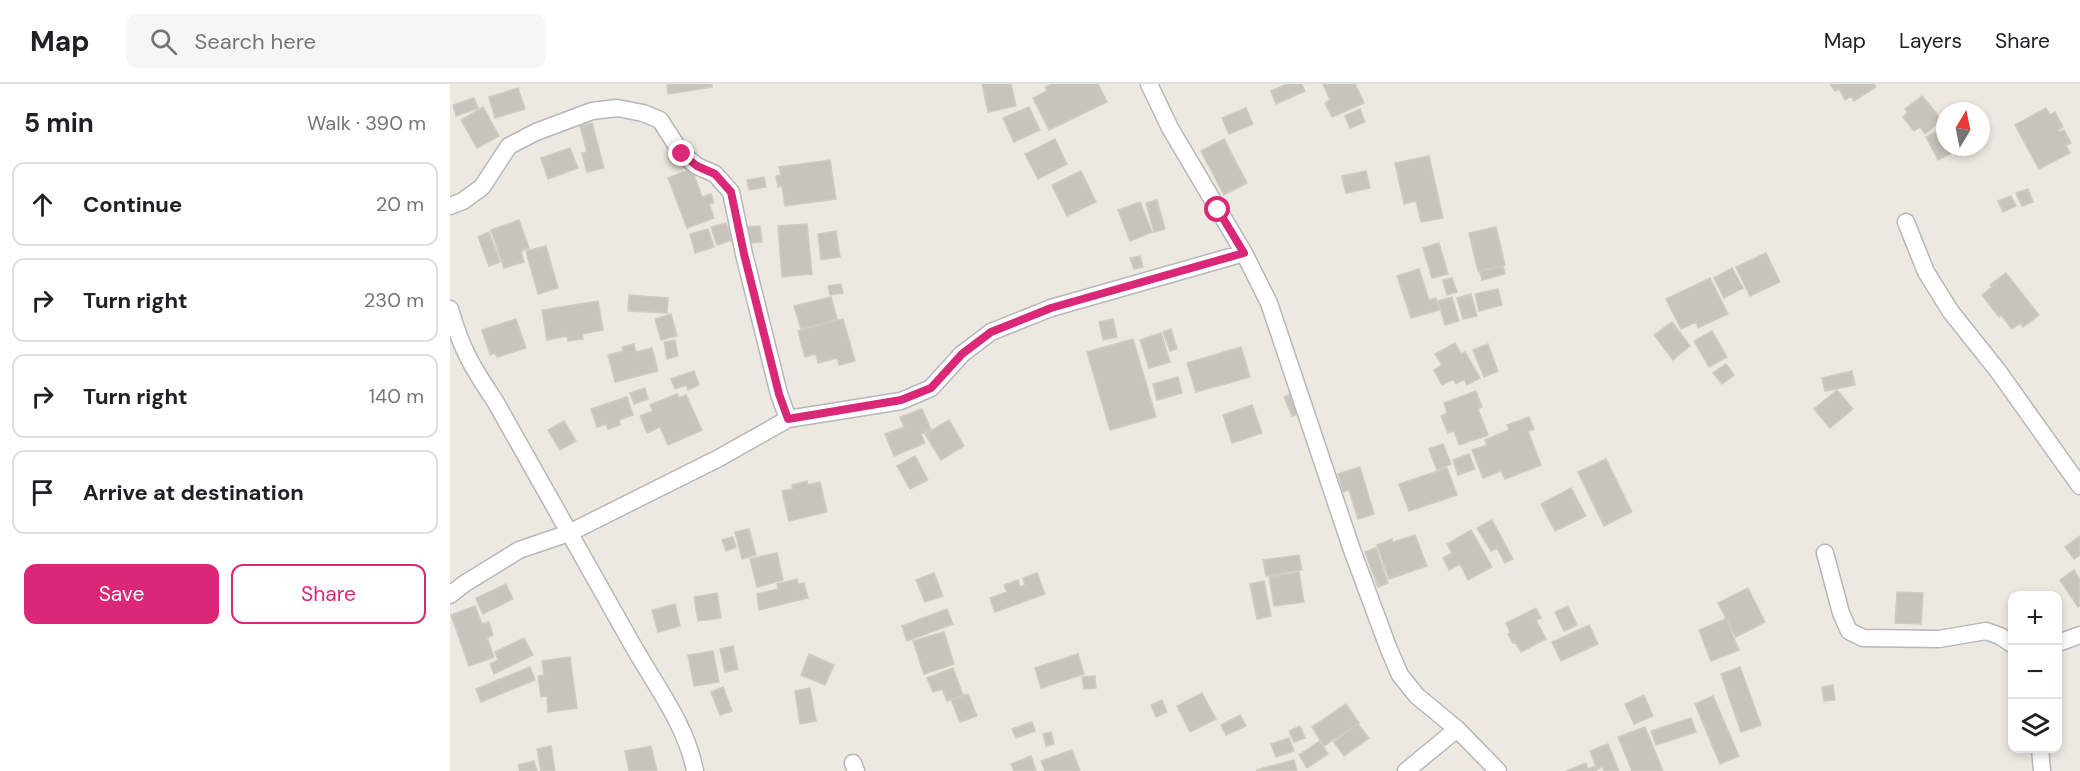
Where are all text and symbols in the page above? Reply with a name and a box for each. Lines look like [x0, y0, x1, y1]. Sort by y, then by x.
search box [126, 14, 546, 68]
text: Map [30, 23, 90, 60]
icon: search [147, 25, 180, 58]
text: Search here [195, 27, 316, 56]
text: Map [1824, 27, 1866, 55]
text: Layers [1899, 27, 1962, 55]
text: Share [1995, 27, 2050, 55]
north arrow [1936, 102, 1990, 156]
text: 5 min [24, 106, 94, 140]
text: Walk · 390 m [307, 110, 426, 136]
route end [668, 140, 694, 166]
icon: ahead [26, 188, 59, 221]
text: Continue [83, 190, 182, 219]
text: 20 m [376, 191, 424, 217]
route start [1204, 196, 1230, 222]
icon: right [26, 284, 59, 317]
text: Turn right [83, 286, 188, 315]
text: 230 m [364, 287, 424, 313]
icon: right [26, 380, 59, 413]
text: Turn right [83, 382, 188, 411]
text: 140 m [369, 383, 424, 409]
icon: arrive [26, 476, 59, 509]
text: Arrive at destination [83, 478, 304, 507]
button: Save [24, 564, 219, 624]
button: Share [231, 564, 426, 624]
map controls [2008, 591, 2062, 753]
button: + [2008, 591, 2062, 645]
button: − [2008, 645, 2062, 699]
button: layers [2008, 699, 2062, 753]

